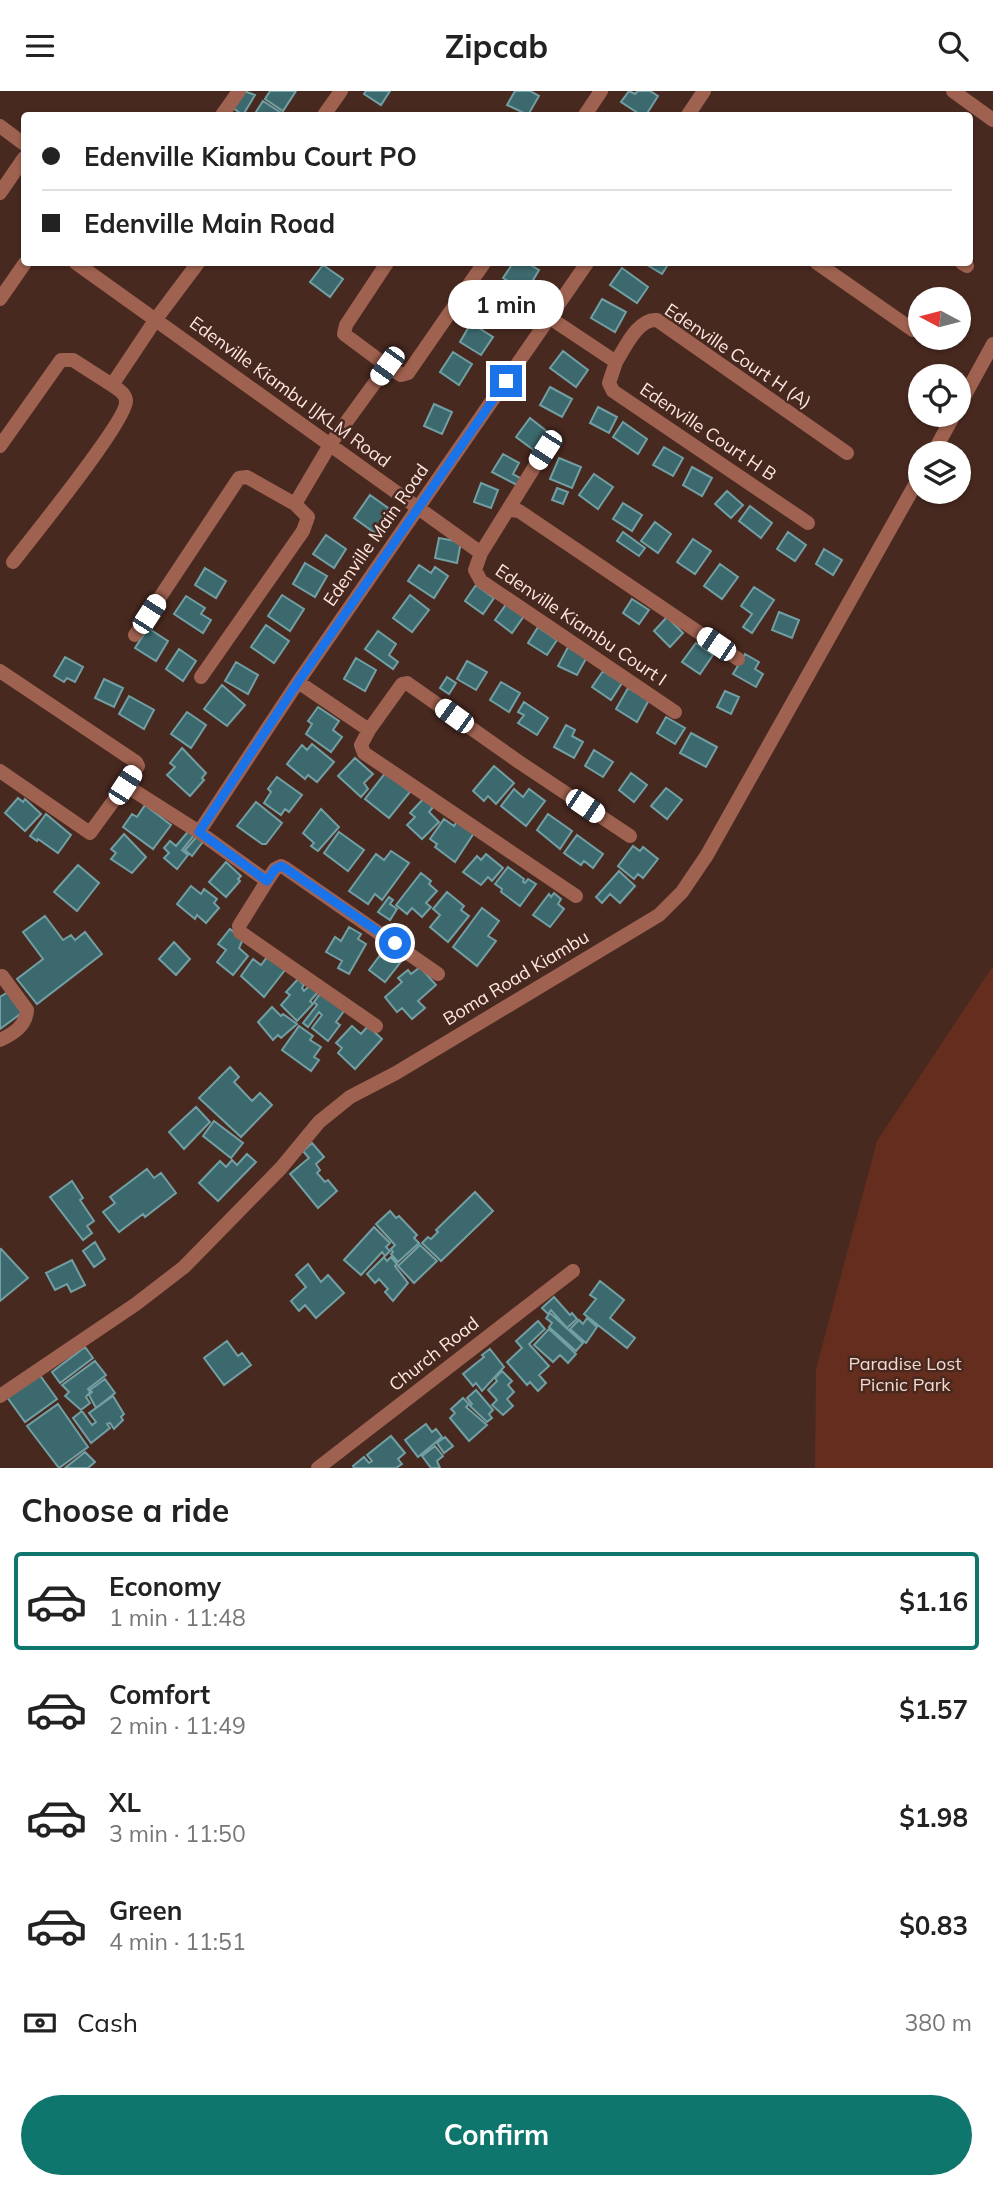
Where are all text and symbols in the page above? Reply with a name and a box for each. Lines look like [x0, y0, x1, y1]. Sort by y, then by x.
text: Zipcab [445, 26, 548, 66]
icon: menu [21, 27, 59, 65]
icon: search [934, 27, 972, 65]
text: Edenville Kiambu Court PO [84, 140, 417, 173]
text: Edenville Main Road [84, 207, 335, 240]
callout: 1 min [448, 279, 564, 329]
north arrow [908, 287, 971, 350]
map controls [908, 287, 971, 504]
text: 1 min [476, 290, 536, 319]
street label: Edenville Court H (A) [661, 298, 816, 413]
street label: Edenville Kiambu IJKLM Road [185, 311, 395, 472]
car [367, 343, 408, 389]
button: locate [908, 364, 971, 427]
route end [490, 365, 522, 397]
street label: Edenville Court H B [636, 377, 781, 486]
car [525, 427, 566, 473]
button: layers [908, 441, 971, 504]
street label: Edenville Main Road [318, 459, 433, 610]
street label: Edenville Kiambu Court I [491, 559, 671, 691]
car [129, 591, 170, 637]
car [693, 624, 740, 664]
car [431, 695, 478, 737]
car [105, 762, 146, 808]
car [562, 786, 609, 826]
street label: Boma Road Kiambu [439, 925, 593, 1030]
route start [379, 927, 411, 959]
street label: Church Road [384, 1311, 483, 1396]
park label: Paradise Lost Picnic Park [849, 1352, 961, 1396]
text: Choose a ride [21, 1490, 229, 1530]
icon: car [25, 1570, 88, 1633]
text: Economy [109, 1570, 221, 1603]
text: $1.16 [899, 1585, 968, 1618]
text: 1 min · 11:48 [109, 1603, 246, 1632]
icon: car [25, 1678, 88, 1741]
text: Comfort [109, 1678, 210, 1711]
text: $1.57 [899, 1693, 968, 1726]
text: 2 min · 11:49 [109, 1711, 246, 1740]
icon: car [25, 1786, 88, 1849]
text: XL [109, 1786, 141, 1819]
text: $1.98 [899, 1801, 968, 1834]
text: 3 min · 11:50 [109, 1819, 246, 1848]
icon: car [25, 1894, 88, 1957]
text: Green [109, 1894, 182, 1927]
text: $0.83 [899, 1909, 968, 1942]
text: 4 min · 11:51 [109, 1927, 246, 1956]
icon: cash [21, 2004, 59, 2042]
text: Cash [77, 2006, 138, 2039]
text: 380 m [904, 2008, 972, 2037]
button: Confirm [21, 2095, 972, 2175]

